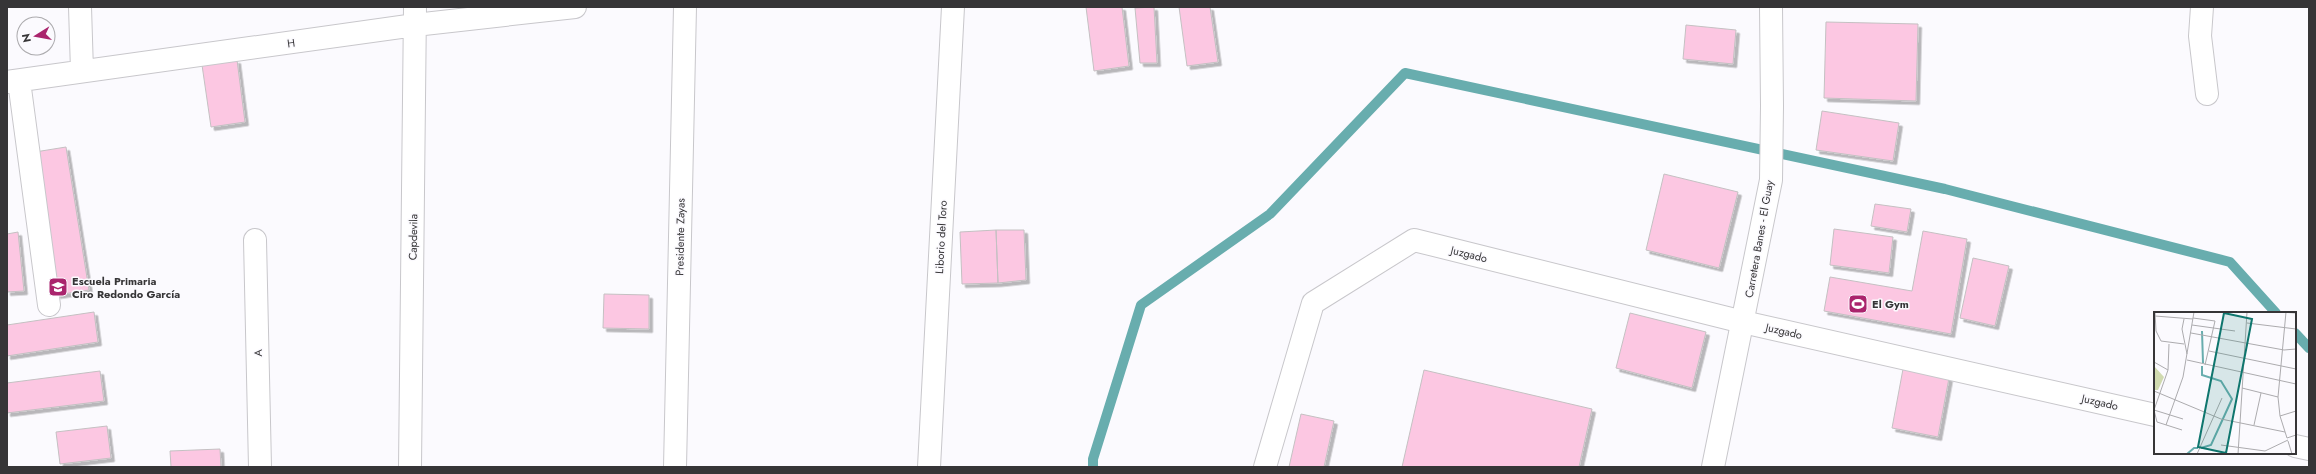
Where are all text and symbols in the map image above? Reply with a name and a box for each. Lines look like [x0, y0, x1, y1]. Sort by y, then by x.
north arrow [16, 16, 56, 56]
text: N [17, 32, 35, 44]
street label: H [286, 35, 296, 51]
street label: Carretera Banes - El Guay [1741, 179, 1777, 299]
street label: Presidente Zayas [671, 198, 689, 276]
street label: Liborio del Toro [931, 200, 951, 274]
street label: Capdevila [405, 214, 421, 260]
street label: Juzgado [1447, 241, 1489, 266]
place label: Escuela Primaria Ciro Redondo García [72, 273, 180, 302]
school or university icon: Escuela Primaria Ciro Redondo García [47, 276, 69, 298]
sports icon: El Gym [1847, 293, 1869, 315]
place label: El Gym [1872, 296, 1909, 312]
inset map [2154, 312, 2296, 454]
street label: Juzgado [1762, 319, 1804, 343]
street label: A [250, 348, 266, 357]
street label: Juzgado [2078, 390, 2120, 414]

